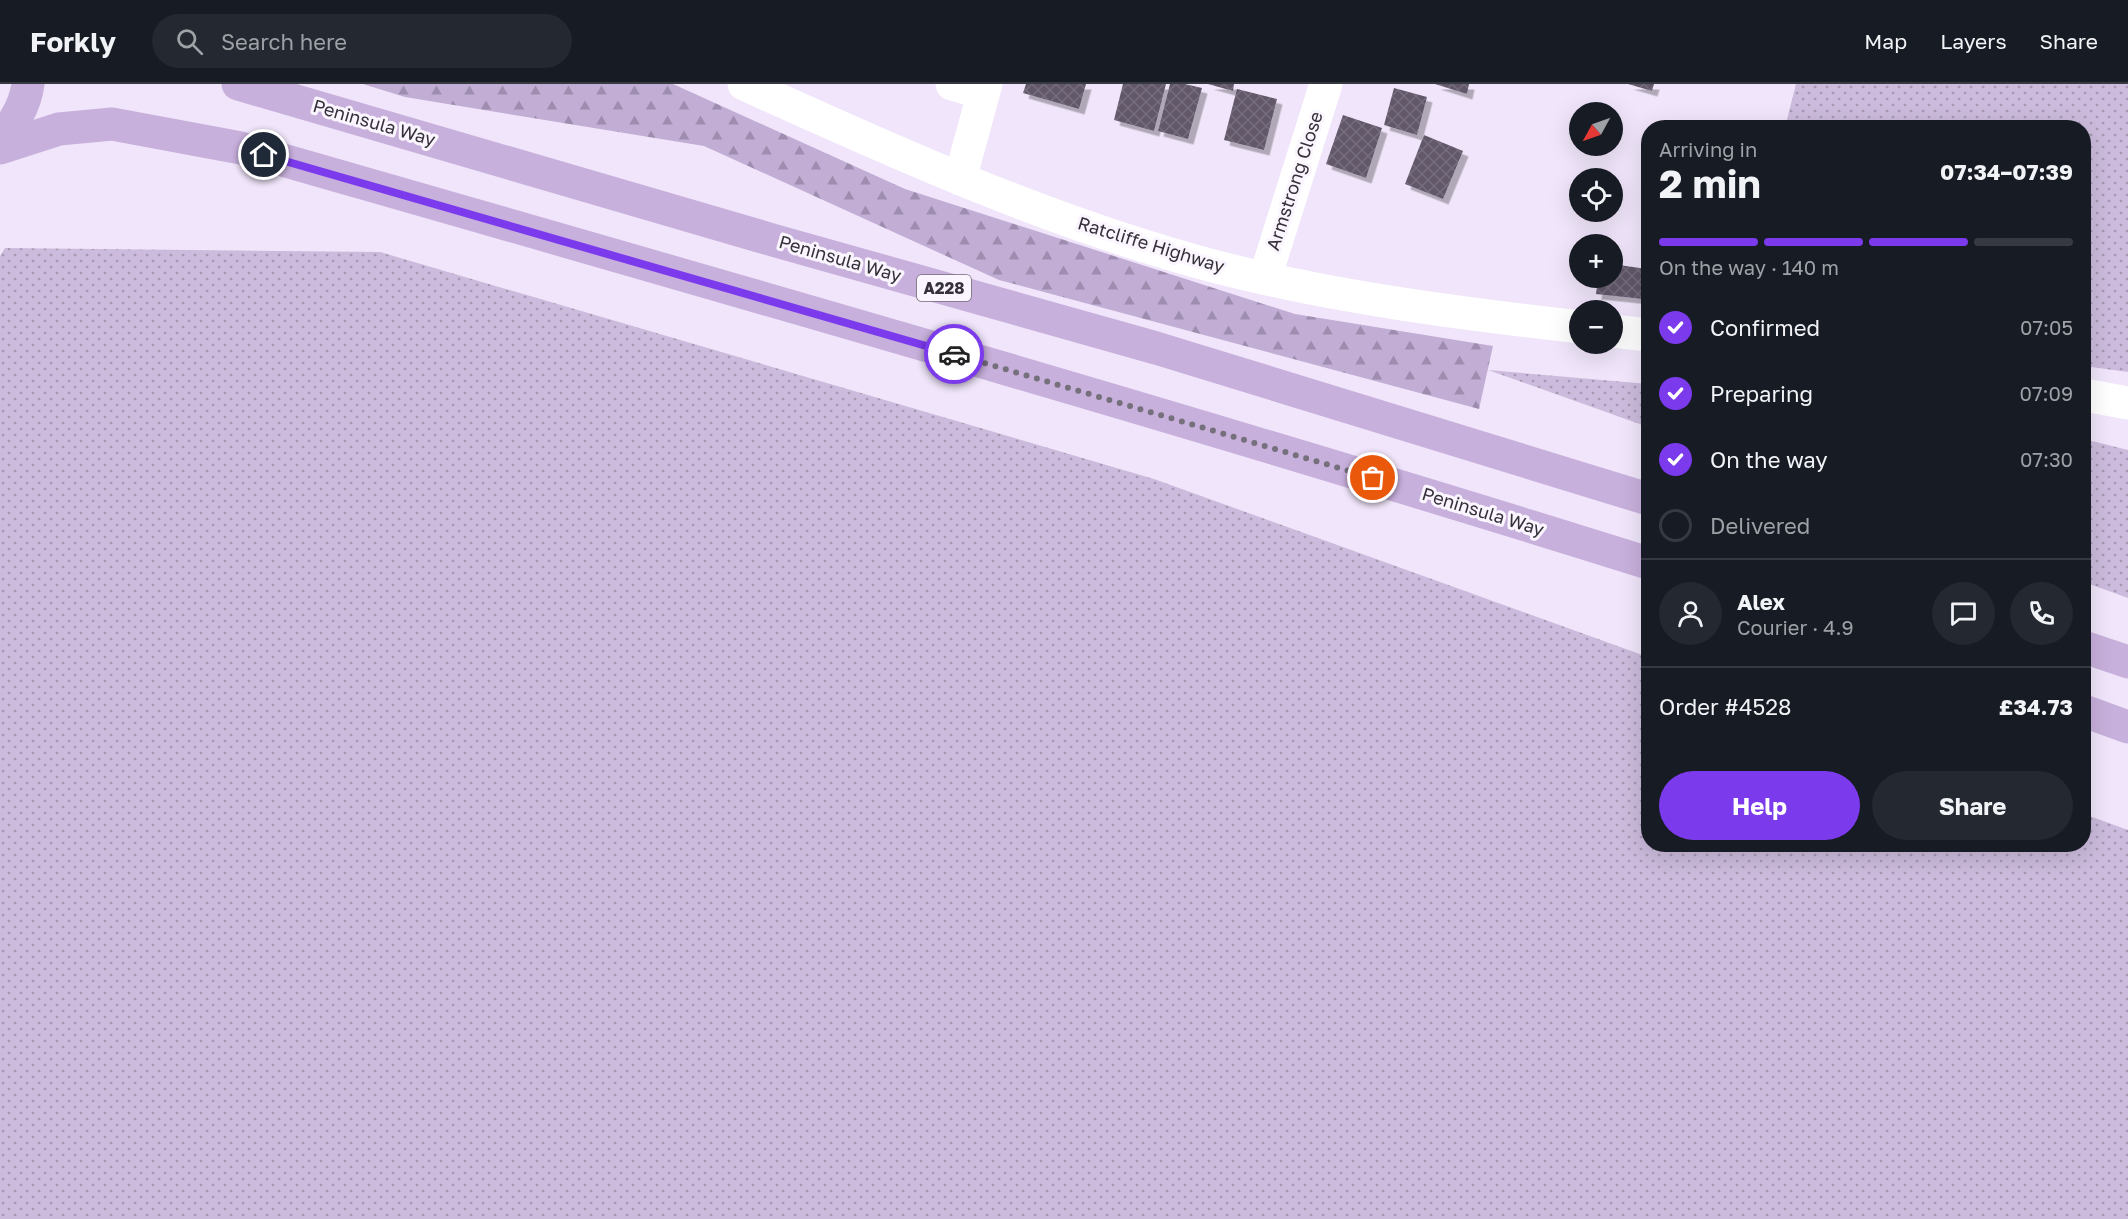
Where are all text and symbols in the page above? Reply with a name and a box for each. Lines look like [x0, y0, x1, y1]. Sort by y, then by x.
search box [152, 14, 572, 68]
text: Forkly [30, 25, 116, 58]
icon: search [173, 25, 206, 58]
text: Search here [221, 28, 347, 55]
text: Map [1864, 28, 1907, 54]
text: Layers [1940, 28, 2007, 54]
text: Share [2040, 28, 2098, 54]
street label: Peninsula Way [311, 94, 438, 150]
north arrow [1569, 102, 1623, 156]
map controls [1569, 102, 1623, 354]
street label: Armstrong Close [1261, 109, 1327, 253]
pin [238, 129, 289, 180]
text: Arriving in [1659, 137, 1757, 161]
icon: home [247, 138, 280, 171]
text: 07:34–07:39 [1940, 158, 2073, 185]
text: 2 min [1659, 160, 1761, 207]
button: locate [1569, 168, 1623, 222]
street label: Ratcliffe Highway [1075, 211, 1227, 277]
street label: Peninsula Way [777, 230, 904, 286]
button: + [1569, 234, 1623, 288]
text: On the way · 140 m [1659, 255, 1839, 279]
road number: A228 [917, 275, 971, 301]
button: − [1569, 300, 1623, 354]
icon: check [1659, 311, 1692, 344]
text: Confirmed [1710, 314, 1820, 341]
text: 07:05 [2020, 315, 2073, 339]
courier [924, 324, 984, 384]
icon: car [938, 338, 971, 371]
icon: check [1659, 377, 1692, 410]
text: Preparing [1710, 380, 1813, 407]
text: 07:09 [2020, 381, 2073, 405]
icon: check [1659, 443, 1692, 476]
text: On the way [1710, 446, 1828, 473]
text: 07:30 [2020, 447, 2073, 471]
pin [1347, 452, 1398, 503]
icon: bag [1356, 461, 1389, 494]
street label: Peninsula Way [1420, 482, 1547, 540]
text: Delivered [1710, 512, 1810, 539]
button: person [1659, 582, 1722, 645]
button: chat [1932, 582, 1995, 645]
button: phone [2010, 582, 2073, 645]
text: Alex [1737, 588, 1785, 615]
text: Courier · 4.9 [1737, 615, 1854, 639]
text: Order #4528 [1659, 693, 1791, 720]
text: £34.73 [1999, 693, 2073, 720]
button: Help [1659, 771, 1860, 840]
button: Share [1872, 771, 2073, 840]

